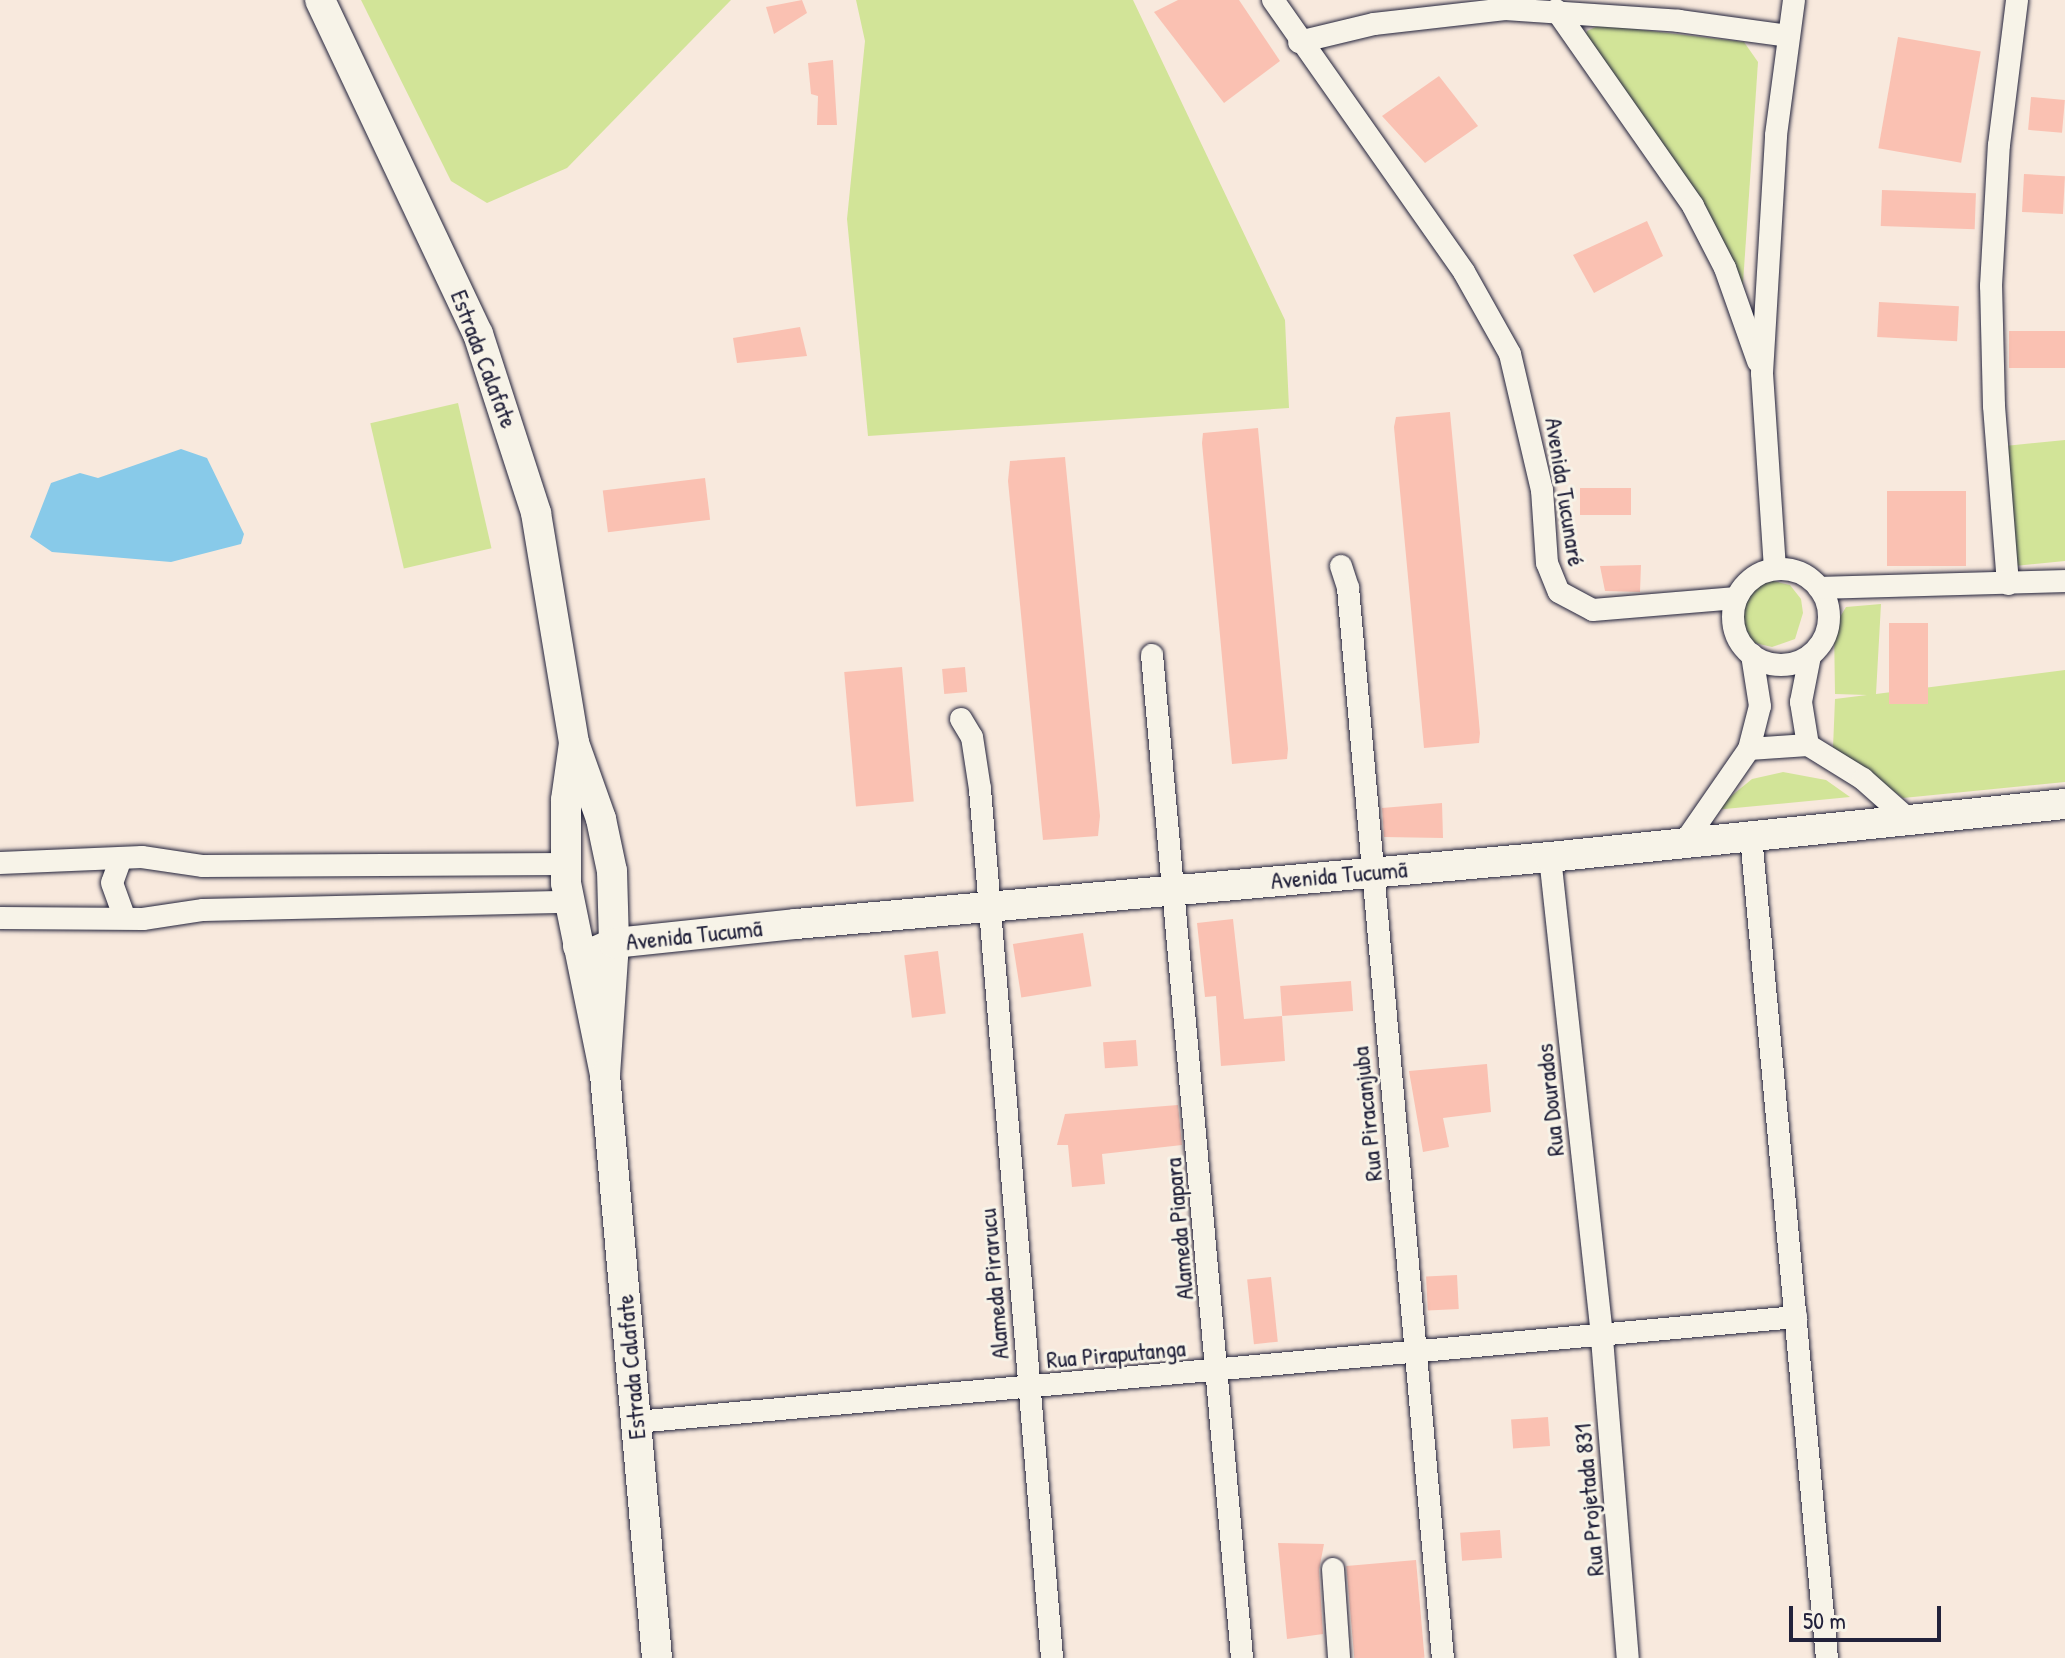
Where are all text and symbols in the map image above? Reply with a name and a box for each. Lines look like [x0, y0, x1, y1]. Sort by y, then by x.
street label: Estrada Calafate [445, 286, 523, 432]
street label: Avenida Tucunaré [1539, 416, 1591, 568]
street label: Avenida Tucumã [1270, 855, 1408, 895]
street label: Avenida Tucumã [624, 914, 764, 956]
street label: Rua Dourados [1530, 1042, 1570, 1158]
street label: Rua Piracanjuba [1346, 1045, 1388, 1183]
street label: Alameda Piapara [1158, 1157, 1200, 1301]
street label: Alameda Pirarucu [973, 1208, 1015, 1360]
street label: Estrada Calafate [610, 1293, 652, 1441]
street label: Rua Piraputanga [1045, 1334, 1187, 1374]
street label: Rua Projetada 831 [1568, 1423, 1610, 1577]
scale bar [1793, 1590, 1945, 1640]
text: 50 m [1803, 1604, 1846, 1636]

